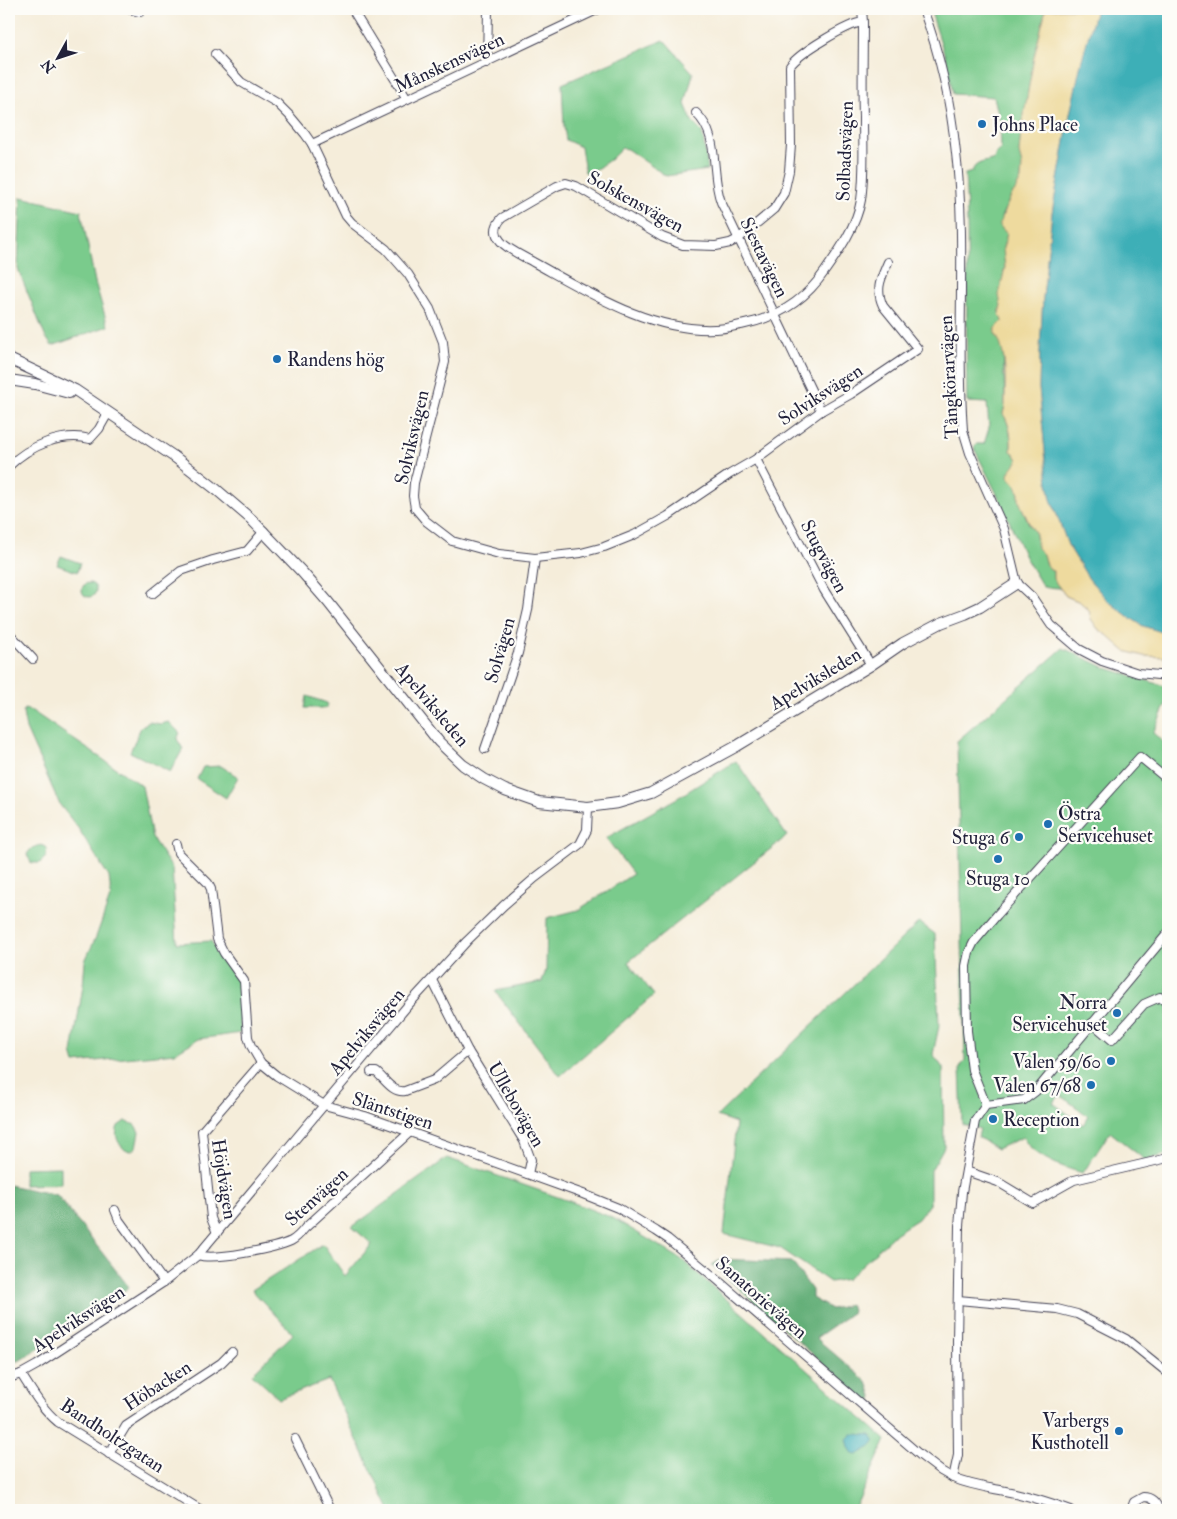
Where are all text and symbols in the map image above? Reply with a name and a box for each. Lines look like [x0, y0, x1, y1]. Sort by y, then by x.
street label: Månskensvägen [391, 27, 508, 99]
north arrow [32, 32, 82, 82]
text: N [38, 55, 60, 77]
street label: Solbadsvägen [831, 100, 859, 202]
place label: Johns Place [991, 113, 1078, 137]
marker: Johns Place [976, 118, 988, 130]
street label: Solskensvägen [583, 165, 688, 238]
street label: Siestavägen [734, 213, 794, 302]
street label: Tångkörarvägen [934, 314, 964, 439]
place label: Randens hög [287, 348, 385, 372]
marker: Randens hög [271, 353, 283, 365]
street label: Solviksvägen [774, 358, 868, 431]
street label: Solviksvägen [389, 388, 435, 487]
street label: Stugvägen [795, 516, 853, 597]
street label: Solvägen [479, 614, 521, 686]
street label: Apelviksleden [764, 642, 866, 717]
street label: Apelviksleden [389, 657, 475, 753]
place label: Östra Servicehuset [1058, 801, 1153, 848]
marker: Östra Servicehuset [1042, 818, 1054, 830]
place label: Stuga 6 [952, 826, 1010, 850]
marker: Stuga 6 [1013, 831, 1025, 843]
marker: Stuga 10 [992, 853, 1004, 865]
place label: Stuga 10 [966, 867, 1030, 891]
street label: Apelviksvägen [323, 983, 411, 1081]
place label: Norra Servicehuset [1012, 991, 1107, 1037]
marker: Norra Servicehuset [1111, 1007, 1123, 1019]
place label: Valen 59/60 [1012, 1050, 1101, 1074]
marker: Valen 59/60 [1105, 1055, 1117, 1067]
street label: Ullebovägen [482, 1057, 550, 1152]
place label: Valen 67/68 [993, 1074, 1081, 1098]
marker: Valen 67/68 [1085, 1079, 1097, 1091]
street label: Släntstigen [349, 1087, 436, 1135]
place label: Reception [1003, 1108, 1080, 1133]
marker: Reception [987, 1113, 999, 1125]
street label: Höjdvägen [206, 1137, 242, 1221]
street label: Stenvägen [280, 1162, 354, 1232]
street label: Sanatorievägen [710, 1251, 812, 1344]
street label: Apelviksvägen [27, 1280, 130, 1359]
street label: Höbacken [119, 1355, 196, 1417]
street label: Bandholtzgatan [56, 1393, 169, 1479]
place label: Varbergs Kusthotell [1031, 1409, 1109, 1455]
marker: Varbergs Kusthotell [1113, 1425, 1125, 1437]

